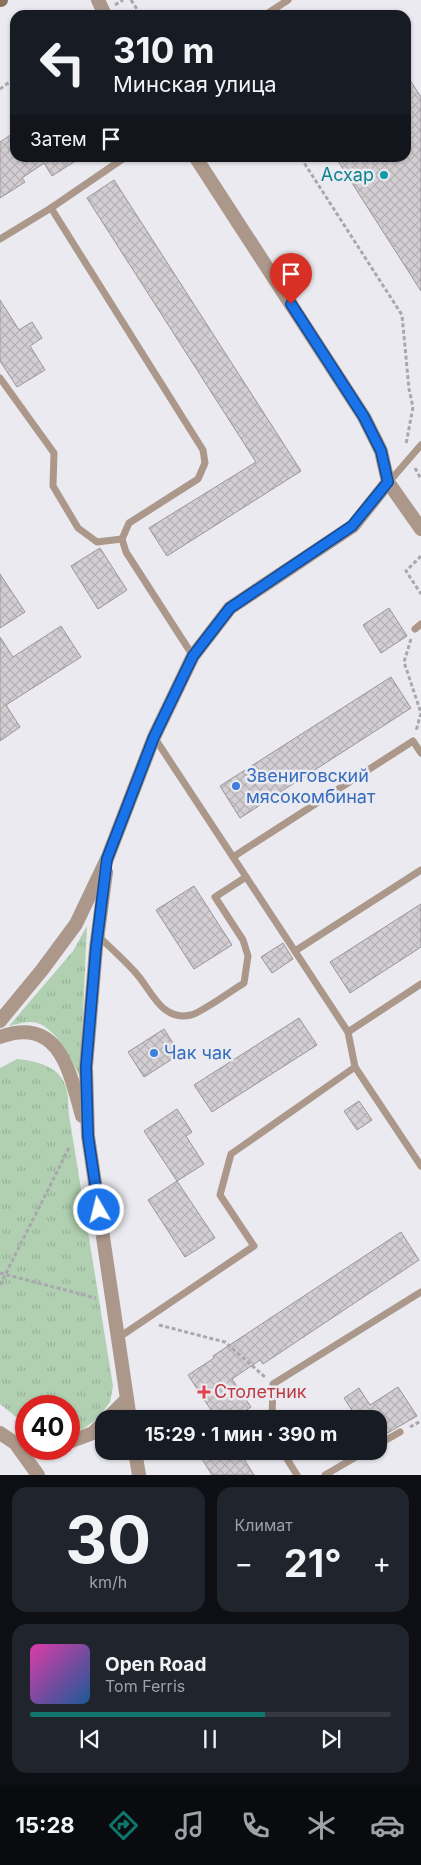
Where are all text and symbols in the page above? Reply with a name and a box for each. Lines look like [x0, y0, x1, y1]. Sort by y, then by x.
text: 310 m [113, 29, 215, 71]
icon: left [30, 30, 95, 95]
text: Минская улица [113, 71, 277, 97]
icon: arrive [97, 125, 125, 153]
text: Затем [30, 128, 87, 151]
place label: Асхар [321, 164, 374, 185]
marker: Асхар [378, 169, 390, 181]
pin [270, 253, 312, 304]
icon: arrive [277, 260, 305, 288]
place label: Звениговский мясокомбинат [246, 765, 376, 807]
marker: Звениговский мясокомбинат [230, 780, 242, 792]
place label: Чак чак [164, 1042, 232, 1063]
marker: Чак чак [148, 1047, 160, 1059]
position arrow [72, 1183, 124, 1235]
place label: Столетник [214, 1381, 307, 1402]
marker: Столетник [198, 1386, 210, 1398]
speed limit sign: 40 [15, 1395, 80, 1460]
text: 15:29 · 1 мин · 390 m [145, 1423, 337, 1446]
text: 30 [65, 1500, 151, 1579]
text: Климат [235, 1515, 293, 1535]
text: 21° [284, 1540, 342, 1586]
text: − [235, 1546, 253, 1580]
text: + [372, 1546, 391, 1580]
text: km/h [89, 1572, 127, 1592]
text: Open Road [105, 1653, 206, 1676]
text: Tom Ferris [105, 1676, 185, 1696]
icon: previous [76, 1725, 104, 1753]
icon: pause [196, 1725, 224, 1753]
icon: next [317, 1725, 345, 1753]
icon: directions [106, 1808, 141, 1843]
icon: music [172, 1808, 207, 1843]
icon: phone [238, 1808, 273, 1843]
icon: climate [304, 1808, 339, 1843]
icon: car [370, 1808, 405, 1843]
text: 15:28 [16, 1812, 75, 1838]

